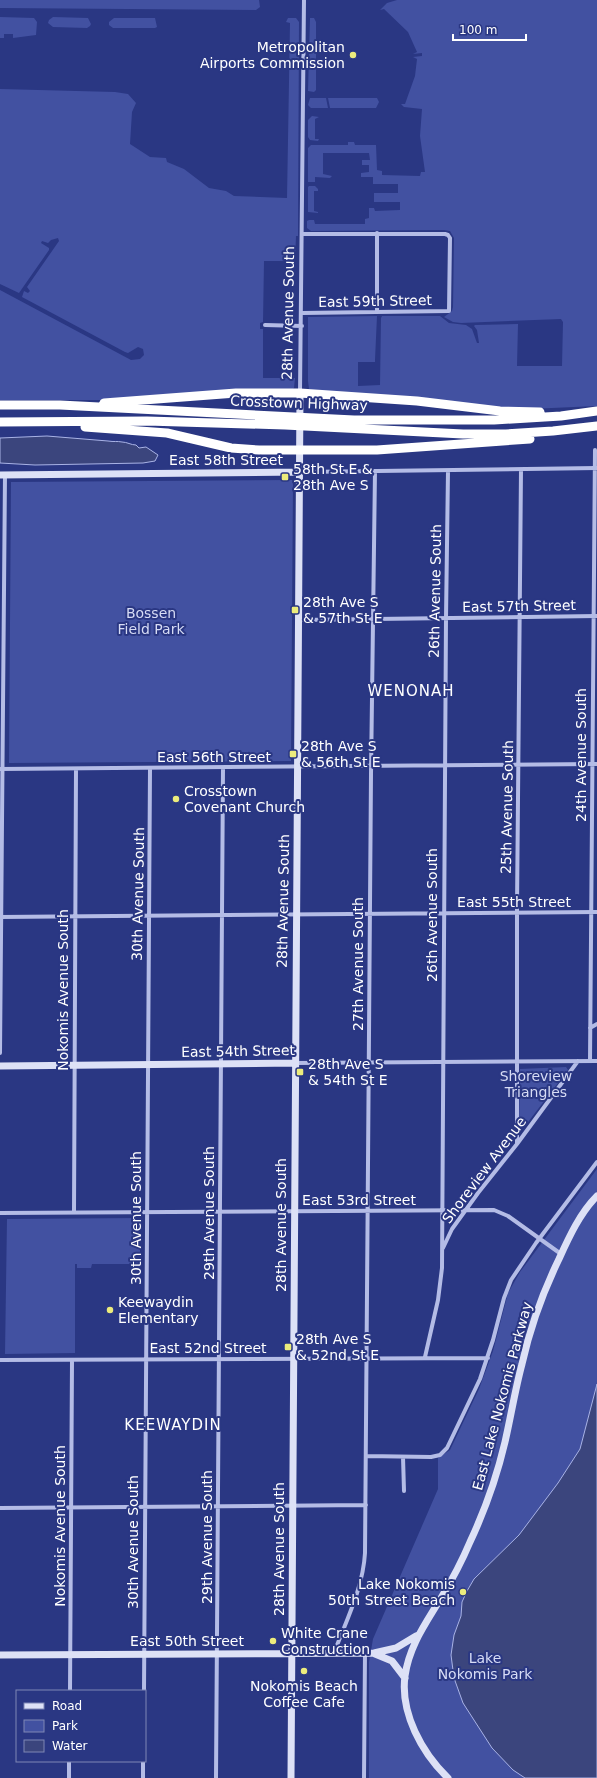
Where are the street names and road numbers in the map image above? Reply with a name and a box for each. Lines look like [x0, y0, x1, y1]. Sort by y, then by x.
street label: 28th Avenue South [279, 246, 297, 380]
street label: East 59th Street [318, 292, 433, 310]
street label: Crosstown Highway [230, 393, 368, 413]
street label: East 58th Street [169, 452, 283, 468]
street label: 26th Avenue South [426, 524, 444, 658]
street label: East 57th Street [462, 597, 577, 615]
street label: 24th Avenue South [573, 688, 589, 822]
street label: 25th Avenue South [498, 740, 516, 874]
street label: East 56th Street [157, 749, 271, 765]
street label: 30th Avenue South [129, 827, 147, 961]
street label: 28th Avenue South [274, 834, 292, 968]
street label: 26th Avenue South [424, 848, 440, 982]
street label: East 55th Street [457, 894, 571, 910]
street label: 27th Avenue South [350, 897, 366, 1031]
street label: Nokomis Avenue South [55, 909, 71, 1071]
street label: East 54th Street [181, 1042, 296, 1060]
street label: Shoreview Avenue [439, 1114, 529, 1226]
street label: 29th Avenue South [201, 1146, 217, 1280]
street label: 30th Avenue South [128, 1151, 144, 1285]
street label: 28th Avenue South [273, 1158, 289, 1292]
street label: East 53rd Street [302, 1192, 416, 1208]
street label: East Lake Nokomis Parkway [469, 1300, 535, 1492]
street label: East 52nd Street [149, 1340, 267, 1356]
street label: Nokomis Avenue South [52, 1445, 68, 1607]
street label: 29th Avenue South [199, 1470, 215, 1604]
street label: 30th Avenue South [125, 1475, 141, 1609]
street label: 28th Avenue South [271, 1482, 287, 1616]
street label: East 50th Street [130, 1633, 244, 1649]

